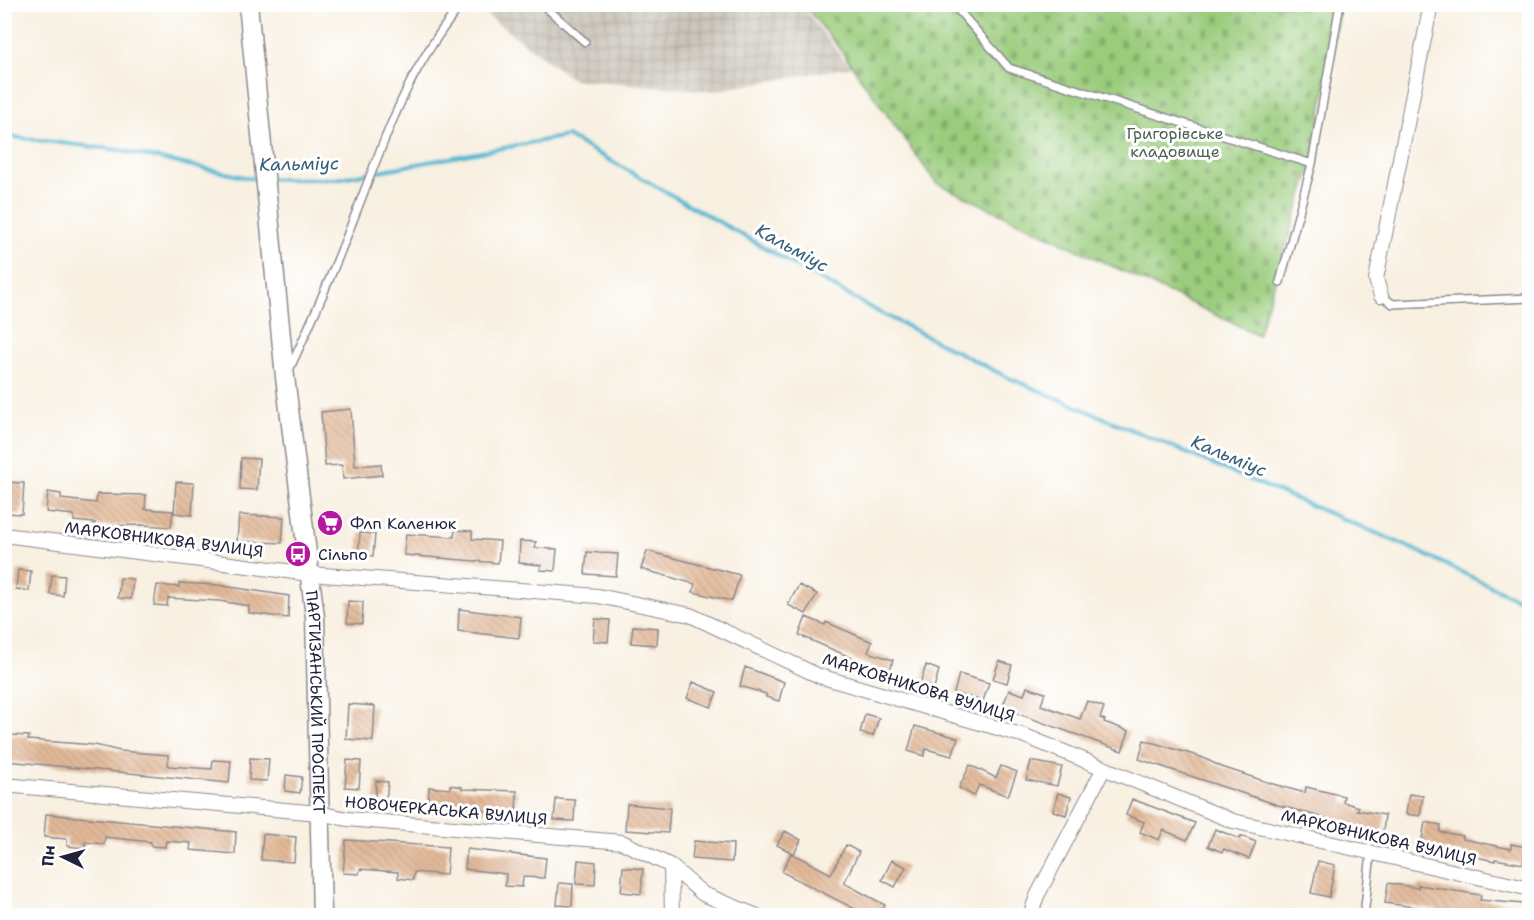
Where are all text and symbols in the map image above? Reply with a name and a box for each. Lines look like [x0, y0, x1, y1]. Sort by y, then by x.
park label: Григорівське кладовище [1127, 123, 1223, 162]
water label: Кальміус [259, 151, 339, 177]
water label: Кальміус [751, 218, 833, 278]
water label: Кальміус [1187, 429, 1271, 483]
supermarket icon: Флп Каленюк [315, 508, 345, 538]
place label: Флп Каленюк [350, 513, 457, 534]
street label: МАРКОВНИКОВА ВУЛИЦЯ [63, 517, 265, 562]
bus stop icon: Сільпо [283, 539, 313, 569]
place label: Сільпо [318, 544, 368, 565]
street label: ПАРТИЗАНСЬКИЙ ПРОСПЕКТ [301, 589, 330, 815]
street label: МАРКОВНИКОВА ВУЛИЦЯ [820, 648, 1018, 727]
street label: НОВОЧЕРКАСЬКА ВУЛИЦЯ [344, 791, 548, 830]
street label: МАРКОВНИКОВА ВУЛИЦЯ [1279, 805, 1479, 870]
north arrow [33, 827, 93, 887]
text: Пн [37, 844, 60, 867]

